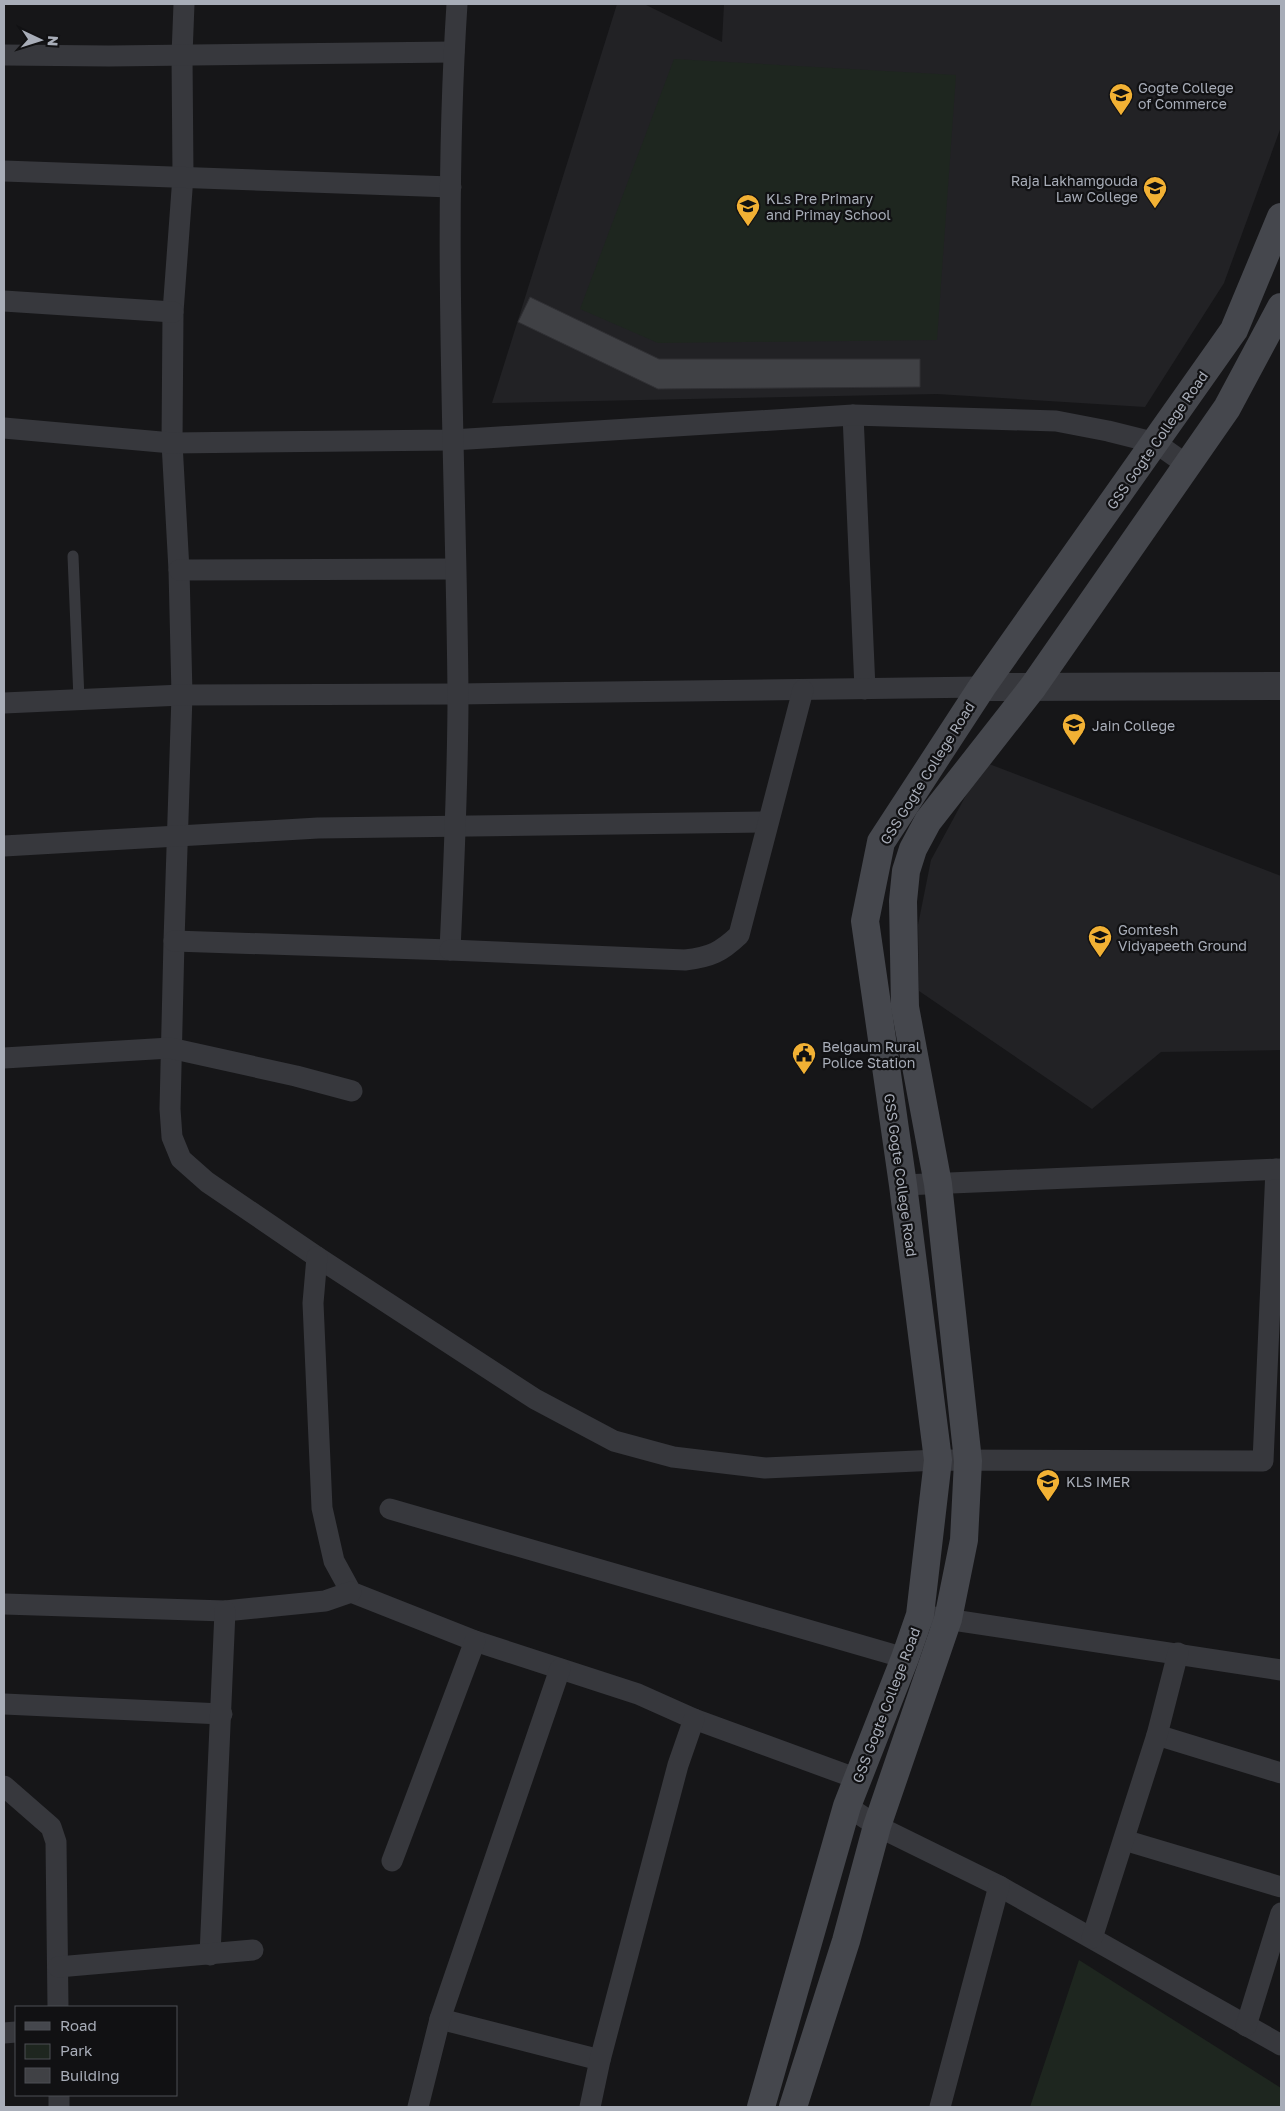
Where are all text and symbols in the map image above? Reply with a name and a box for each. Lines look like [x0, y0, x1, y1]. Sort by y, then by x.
north arrow [15, 15, 65, 65]
text: N [45, 35, 62, 47]
place label: Gogte College of Commerce [1138, 79, 1234, 112]
school or university icon: Gogte College of Commerce [1108, 82, 1134, 116]
place label: Raja Lakhamgouda Law College [1011, 172, 1138, 205]
school or university icon: Raja Lakhamgouda Law College [1142, 175, 1168, 209]
place label: KLs Pre Primary and Primay School [766, 190, 891, 223]
school or university icon: KLs Pre Primary and Primay School [735, 193, 761, 227]
street label: GSS Gogte College Road [1103, 368, 1211, 512]
street label: GSS Gogte College Road [876, 699, 978, 847]
school or university icon: Jain College [1061, 712, 1087, 746]
place label: Jain College [1092, 717, 1175, 734]
place label: Gomtesh Vidyapeeth Ground [1118, 921, 1247, 954]
school or university icon: Gomtesh Vidyapeeth Ground [1087, 924, 1113, 958]
place label: Belgaum Rural Police Station [822, 1038, 920, 1071]
public building icon: Belgaum Rural Police Station [791, 1041, 817, 1075]
street label: GSS Gogte College Road [881, 1092, 921, 1258]
school or university icon: KLS IMER [1035, 1468, 1061, 1502]
place label: KLS IMER [1066, 1473, 1130, 1490]
street label: GSS Gogte College Road [849, 1625, 923, 1785]
legend [15, 2006, 178, 2096]
text: Road [60, 2016, 97, 2034]
text: Park [60, 2041, 93, 2059]
text: Building [60, 2066, 120, 2084]

